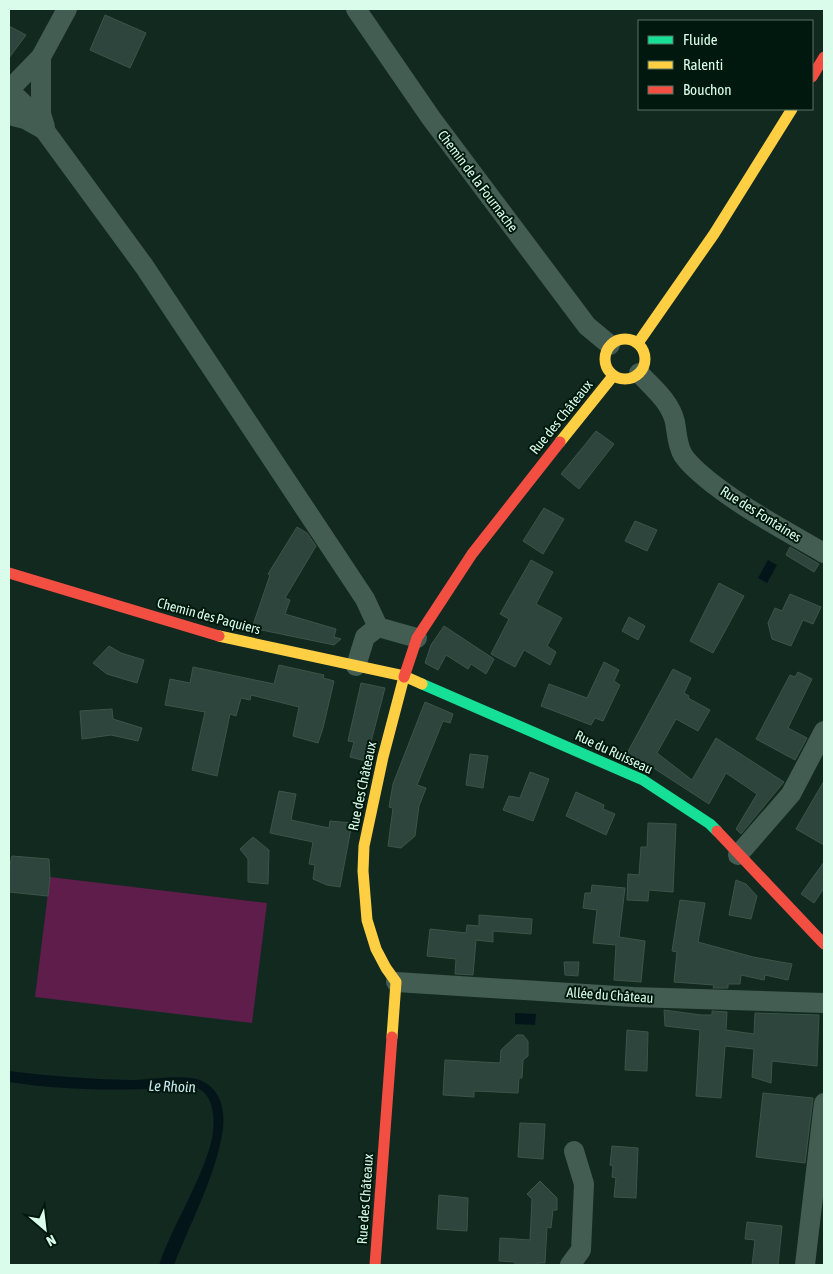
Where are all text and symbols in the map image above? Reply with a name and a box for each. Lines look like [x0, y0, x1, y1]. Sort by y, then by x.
legend [638, 20, 813, 110]
text: Fluide [683, 31, 718, 48]
text: Ralenti [683, 56, 723, 73]
text: Bouchon [683, 81, 732, 98]
street label: Chemin de la Fournache [435, 127, 521, 235]
street label: Rue des Châteaux [526, 376, 596, 457]
street label: Rue des Fontaines [718, 483, 804, 545]
street label: Chemin des Paquiers [156, 594, 263, 638]
street label: Rue du Ruisseau [573, 727, 655, 777]
street label: Rue des Châteaux [345, 740, 379, 832]
street label: Allée du Château [566, 984, 654, 1006]
water label: Le Rhoin [148, 1077, 196, 1095]
street label: Rue des Châteaux [354, 1153, 376, 1245]
north arrow [20, 1204, 70, 1254]
text: N [44, 1231, 59, 1249]

